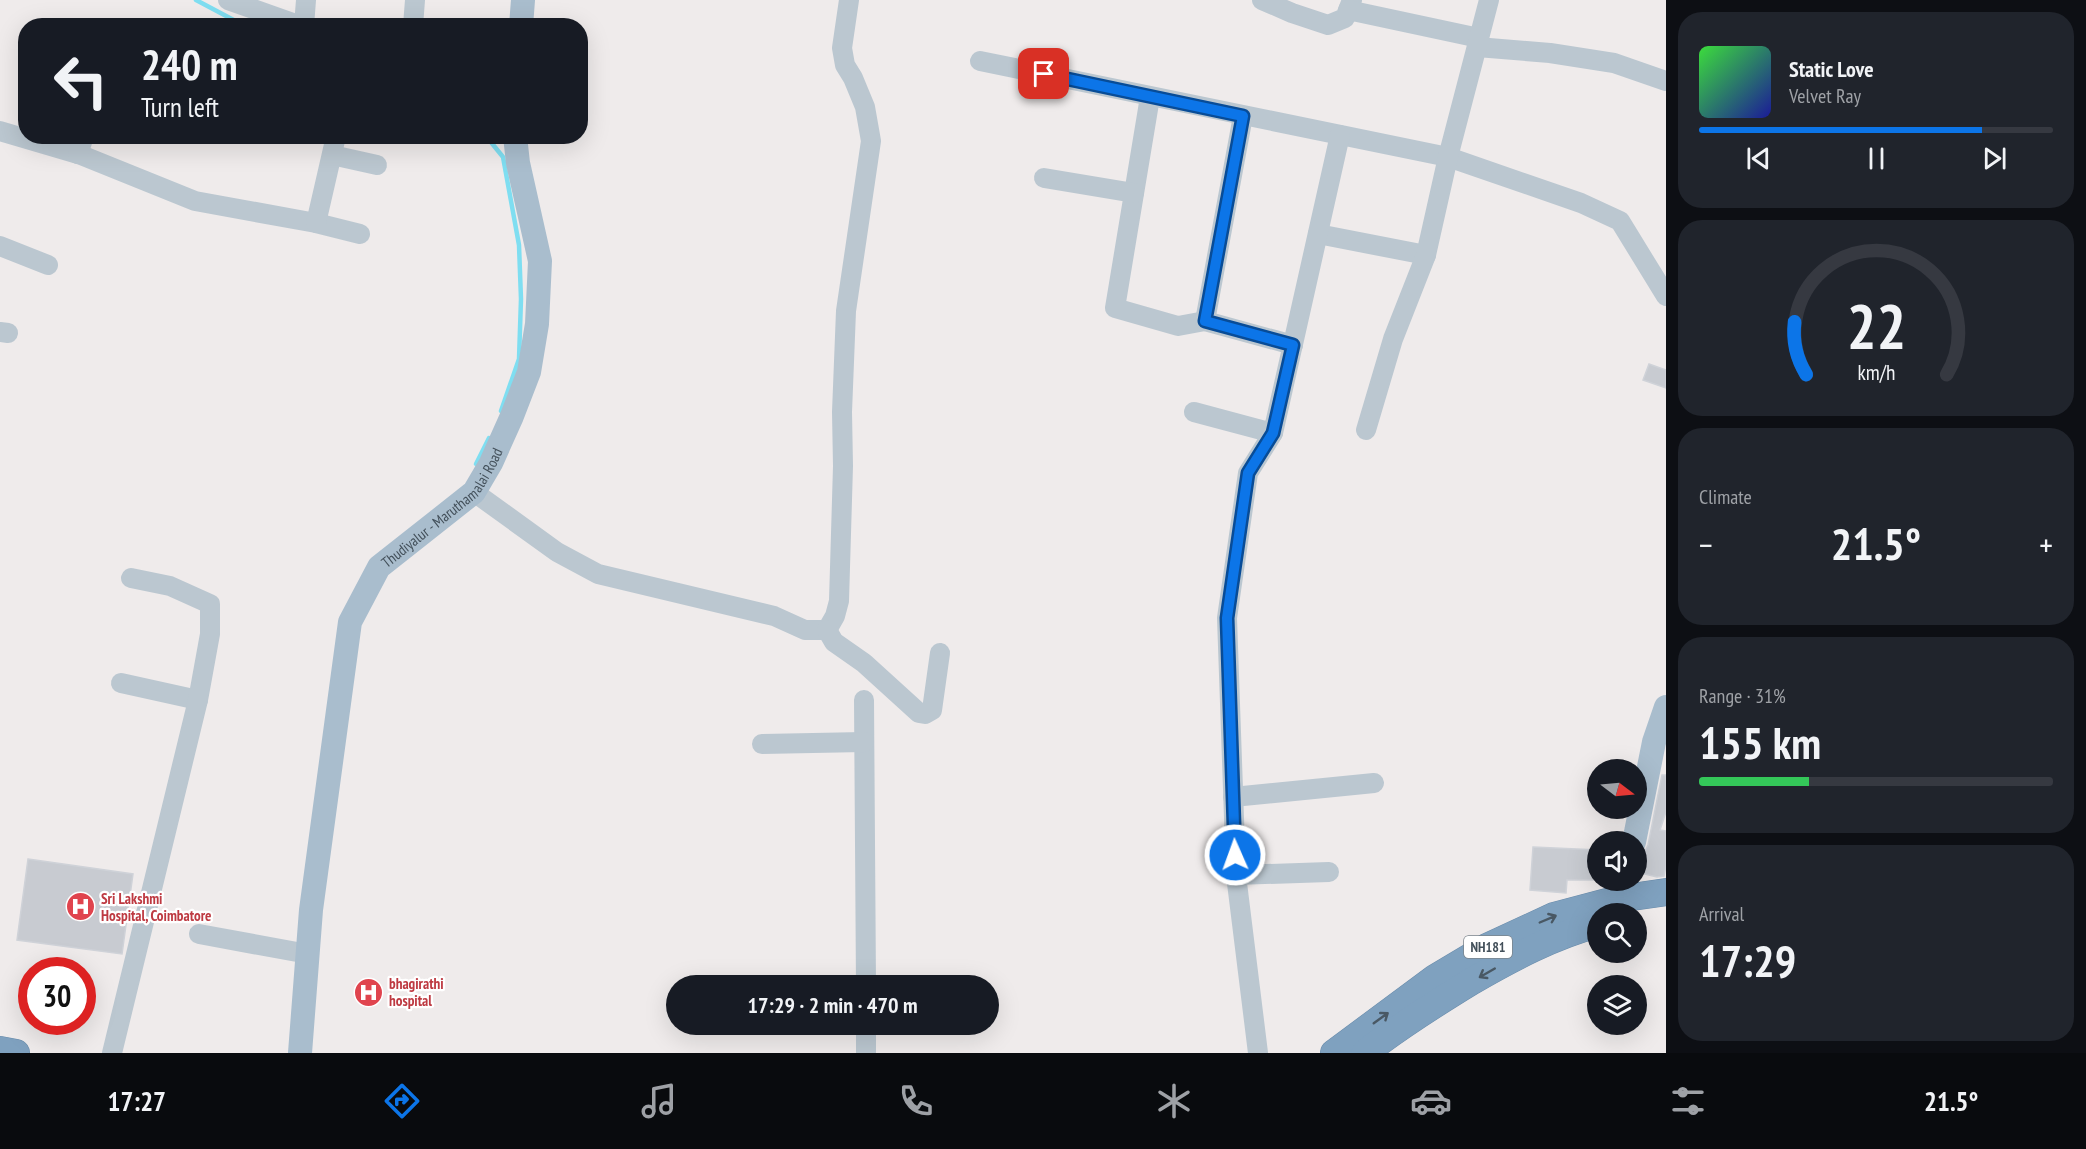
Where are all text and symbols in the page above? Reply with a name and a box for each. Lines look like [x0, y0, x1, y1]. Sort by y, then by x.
text: 240 m [141, 37, 238, 92]
icon: left [42, 42, 120, 120]
pin [1018, 48, 1069, 99]
text: Static Love [1789, 55, 1874, 83]
icon: arrive [1027, 57, 1060, 90]
text: Velvet Ray [1789, 83, 1861, 109]
text: Turn left [141, 90, 219, 124]
icon: previous [1742, 142, 1775, 175]
icon: pause [1860, 142, 1893, 175]
icon: next [1978, 142, 2011, 175]
text: 22 [1846, 285, 1906, 366]
text: km/h [1857, 359, 1895, 387]
street label: Thudiyalur - Maruthamalai Road [377, 445, 506, 571]
text: Climate [1699, 484, 1752, 510]
text: 21.5° [1831, 514, 1921, 572]
text: − [1699, 523, 1713, 566]
text: + [2039, 523, 2053, 566]
text: Range · 31% [1699, 683, 1786, 709]
text: 155 km [1699, 713, 1821, 771]
north arrow [1587, 759, 1647, 819]
map controls [1587, 759, 1647, 1035]
position arrow [1203, 823, 1267, 887]
button: sound [1587, 831, 1647, 891]
place label: Sri Lakshmi Hospital, Coimbatore [101, 889, 212, 925]
hospital icon: Sri Lakshmi Hospital, Coimbatore [64, 891, 96, 923]
text: Arrival [1699, 901, 1744, 927]
button: search [1587, 903, 1647, 963]
one-way arrow [1539, 913, 1557, 925]
text: 17:29 [1699, 931, 1796, 989]
road number: NH181 [1464, 936, 1512, 958]
speed limit sign: 30 [18, 957, 96, 1035]
one-way arrow [1479, 967, 1496, 979]
place label: bhagirathi hospital [389, 974, 444, 1010]
button: layers [1587, 975, 1647, 1035]
hospital icon: bhagirathi hospital [352, 976, 384, 1008]
text: 17:29 · 2 min · 470 m [747, 991, 918, 1019]
one-way arrow [1372, 1011, 1388, 1024]
icon: directions [381, 1080, 423, 1122]
icon: music [638, 1080, 680, 1122]
icon: phone [895, 1080, 937, 1122]
icon: climate [1153, 1080, 1195, 1122]
icon: car [1410, 1080, 1452, 1122]
icon: filters [1667, 1080, 1709, 1122]
text: 17:27 [108, 1084, 166, 1118]
text: 21.5° [1924, 1084, 1978, 1118]

